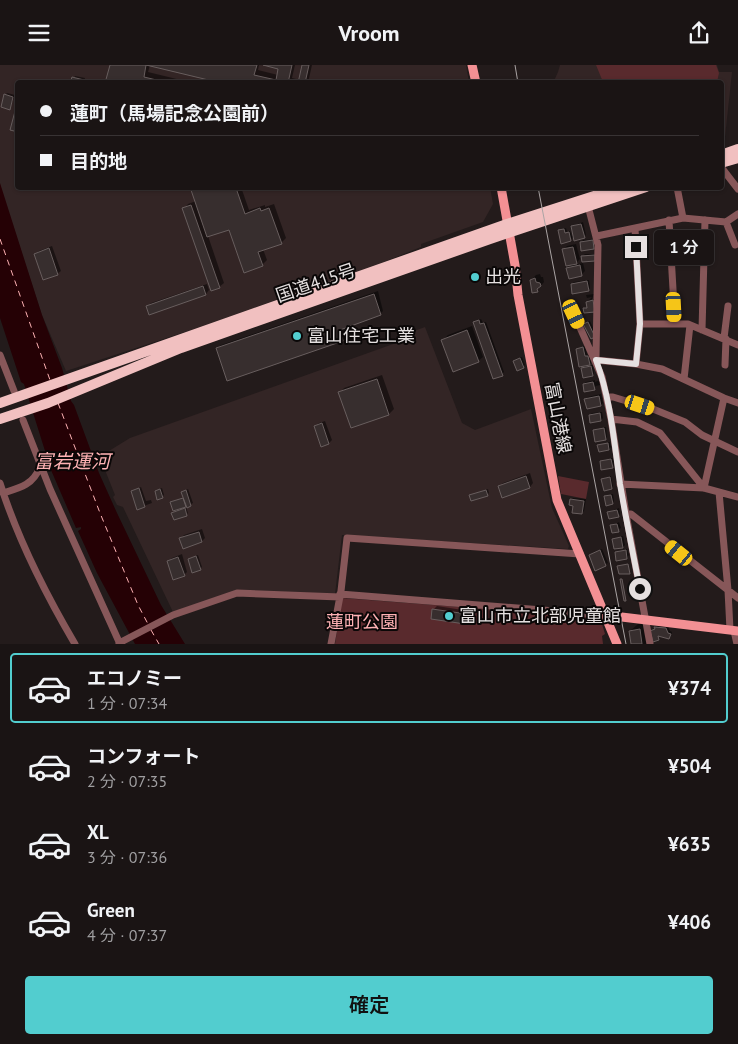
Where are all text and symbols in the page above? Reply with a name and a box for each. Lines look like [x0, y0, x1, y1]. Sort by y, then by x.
icon: menu [25, 19, 53, 47]
text: Vroom [338, 19, 400, 47]
icon: share [685, 19, 713, 47]
text: 蓮町（馬場記念公園前） [70, 101, 279, 125]
text: 目的地 [70, 149, 127, 173]
callout: 1 分 [654, 229, 714, 265]
route end [625, 236, 647, 258]
text: 1 分 [669, 237, 699, 257]
street label: 国道415号 [273, 258, 359, 307]
place label: 出光 [485, 265, 521, 288]
marker: 出光 [469, 271, 481, 283]
car [665, 292, 682, 322]
car [560, 297, 587, 331]
place label: 富山住宅工業 [307, 324, 415, 347]
marker: 富山住宅工業 [291, 330, 303, 342]
street label: 富山港線 [540, 380, 577, 455]
car [623, 393, 656, 417]
water label: 富岩運河 [34, 449, 114, 473]
car [662, 538, 695, 568]
route start [629, 578, 651, 600]
place label: 富山市立北部児童館 [459, 604, 621, 627]
park label: 蓮町公園 [326, 610, 398, 633]
marker: 富山市立北部児童館 [443, 610, 455, 622]
icon: car [27, 666, 72, 711]
text: エコノミー [87, 666, 182, 690]
text: ¥374 [668, 676, 711, 700]
text: 1 分 · 07:34 [87, 693, 167, 713]
icon: car [27, 744, 72, 789]
text: コンフォート [87, 744, 200, 768]
text: ¥504 [668, 754, 711, 778]
text: 2 分 · 07:35 [87, 771, 167, 791]
text: XL [87, 820, 109, 844]
icon: car [27, 822, 72, 867]
text: ¥635 [668, 832, 711, 856]
text: 3 分 · 07:36 [87, 847, 167, 867]
text: Green [87, 898, 135, 922]
icon: car [27, 900, 72, 945]
text: ¥406 [668, 910, 711, 934]
text: 4 分 · 07:37 [87, 925, 167, 945]
button: 確定 [25, 976, 713, 1034]

